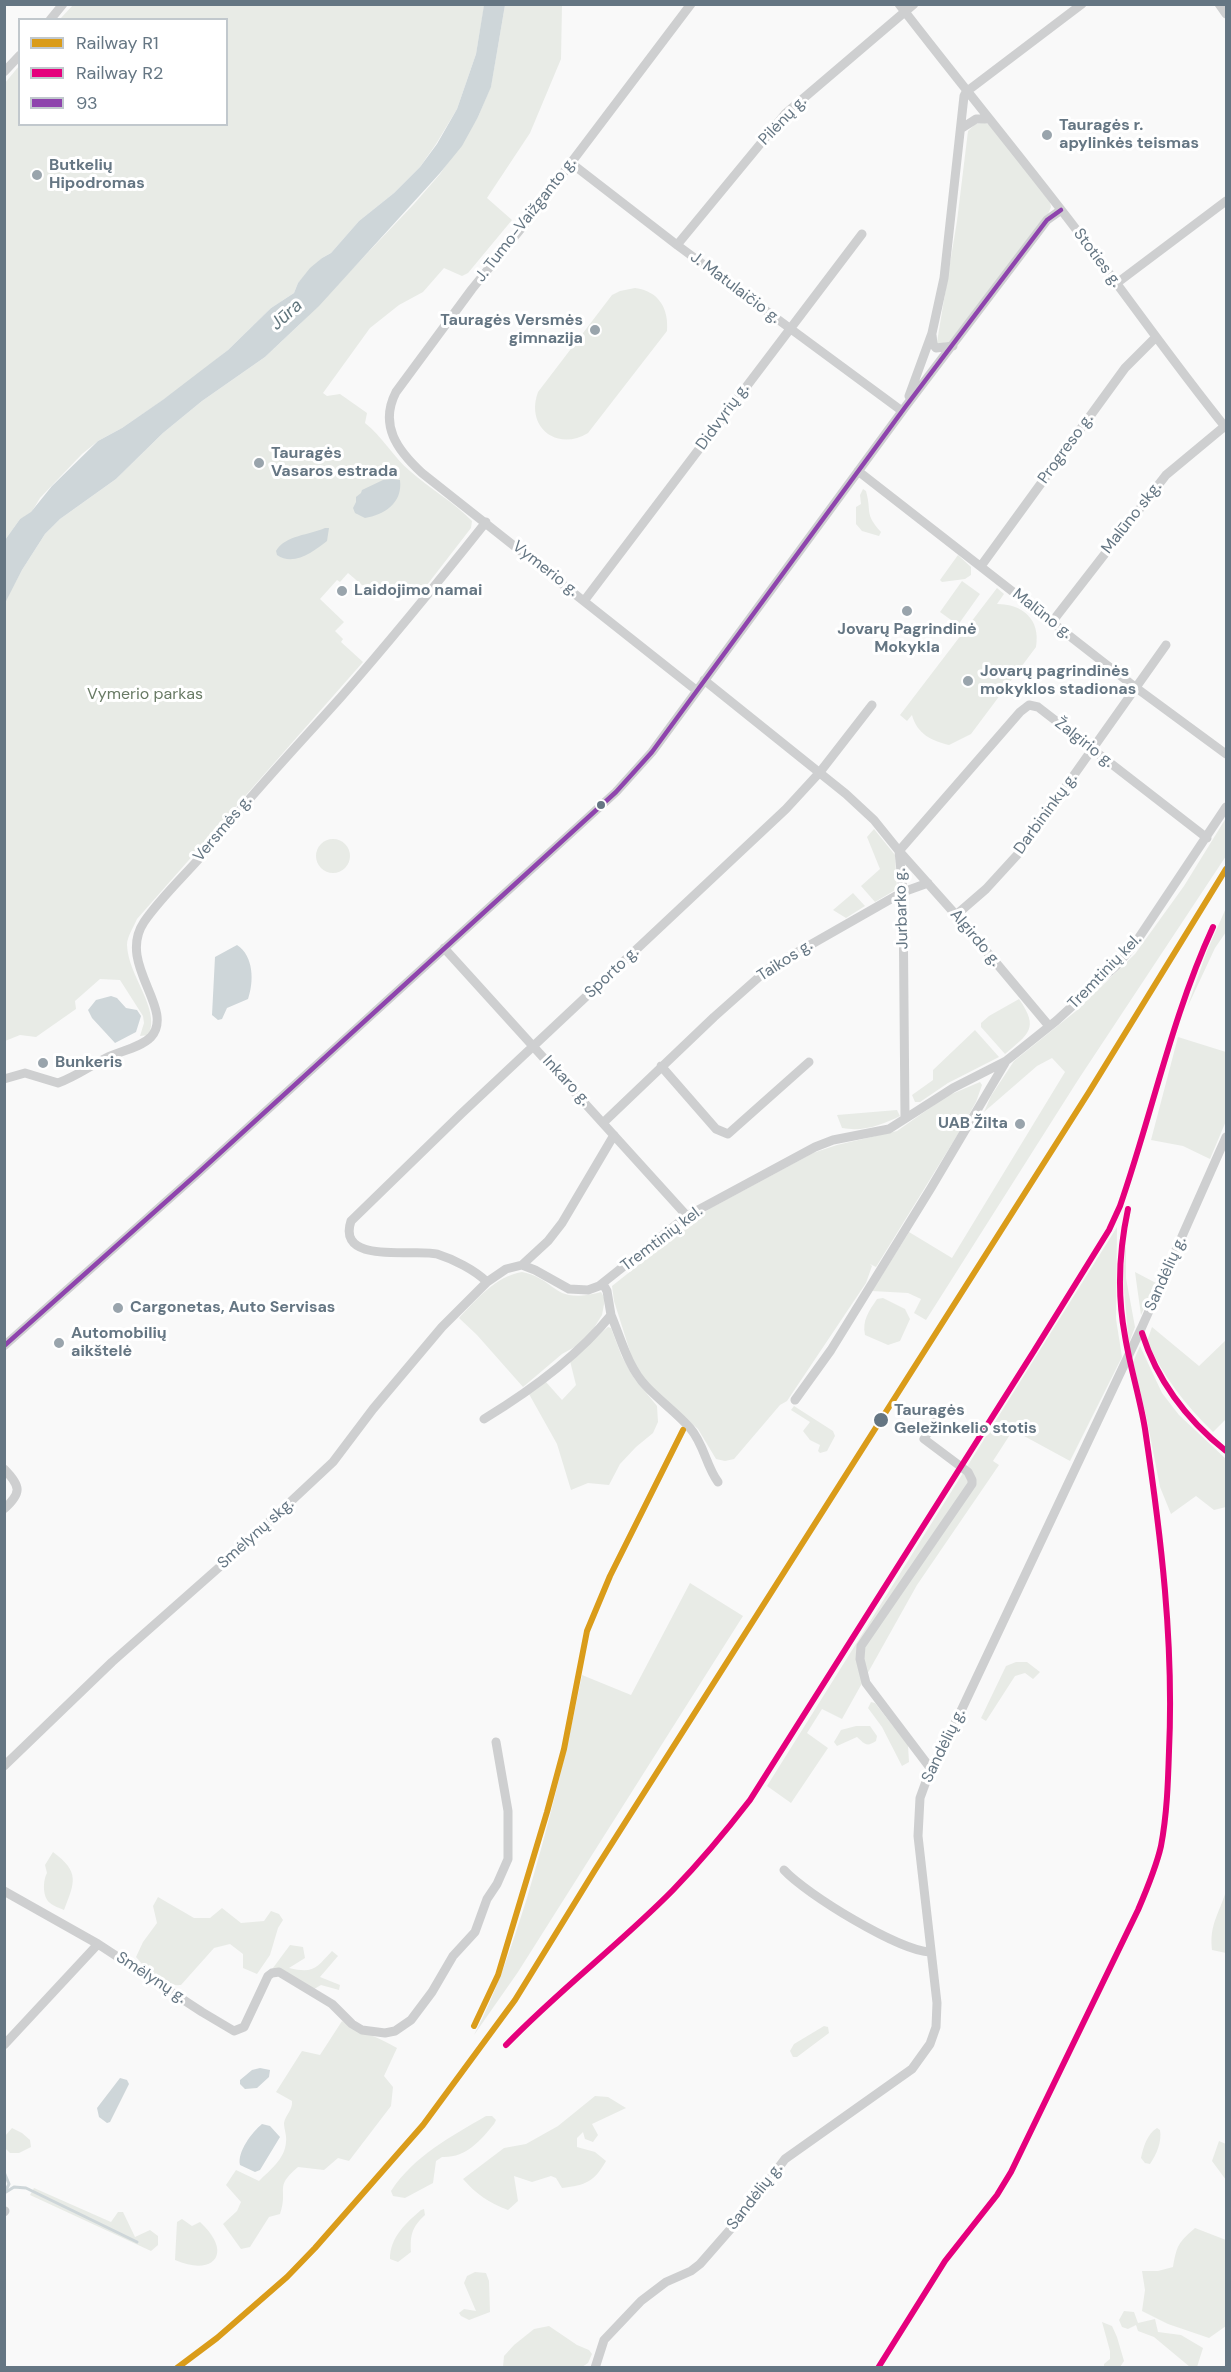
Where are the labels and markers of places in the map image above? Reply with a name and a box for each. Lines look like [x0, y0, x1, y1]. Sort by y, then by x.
place label: Tauragės r. apylinkės teismas [1059, 116, 1199, 154]
marker: Tauragės r. apylinkės teismas [1040, 128, 1054, 142]
place label: Butkelių Hipodromas [49, 156, 145, 194]
marker: Butkelių Hipodromas [30, 168, 44, 182]
place label: Tauragės Versmės gimnazija [440, 311, 583, 349]
marker: Tauragės Versmės gimnazija [588, 323, 602, 337]
place label: Tauragės Vasaros estrada [271, 444, 398, 482]
marker: Tauragės Vasaros estrada [252, 456, 266, 470]
place label: Laidojimo namai [354, 581, 482, 601]
marker: Laidojimo namai [335, 584, 349, 598]
marker: Jovarų Pagrindinė Mokykla [900, 604, 914, 618]
place label: Jovarų Pagrindinė Mokykla [837, 620, 977, 658]
place label: Jovarų pagrindinės mokyklos stadionas [980, 662, 1136, 700]
marker: Jovarų pagrindinės mokyklos stadionas [961, 674, 975, 688]
unlabelled marker [595, 799, 607, 811]
place label: Bunkeris [55, 1053, 123, 1073]
marker: Bunkeris [36, 1056, 50, 1070]
place label: UAB Žilta [938, 1114, 1008, 1134]
marker: UAB Žilta [1013, 1117, 1027, 1131]
place label: Cargonetas, Auto Servisas [130, 1298, 335, 1318]
marker: Cargonetas, Auto Servisas [111, 1301, 125, 1315]
place label: Automobilių aikštelė [71, 1324, 167, 1362]
marker: Automobilių aikštelė [52, 1336, 66, 1350]
place label: Tauragės Geležinkelio stotis [894, 1401, 1037, 1439]
marker: Tauragės Geležinkelio stotis [872, 1411, 890, 1429]

